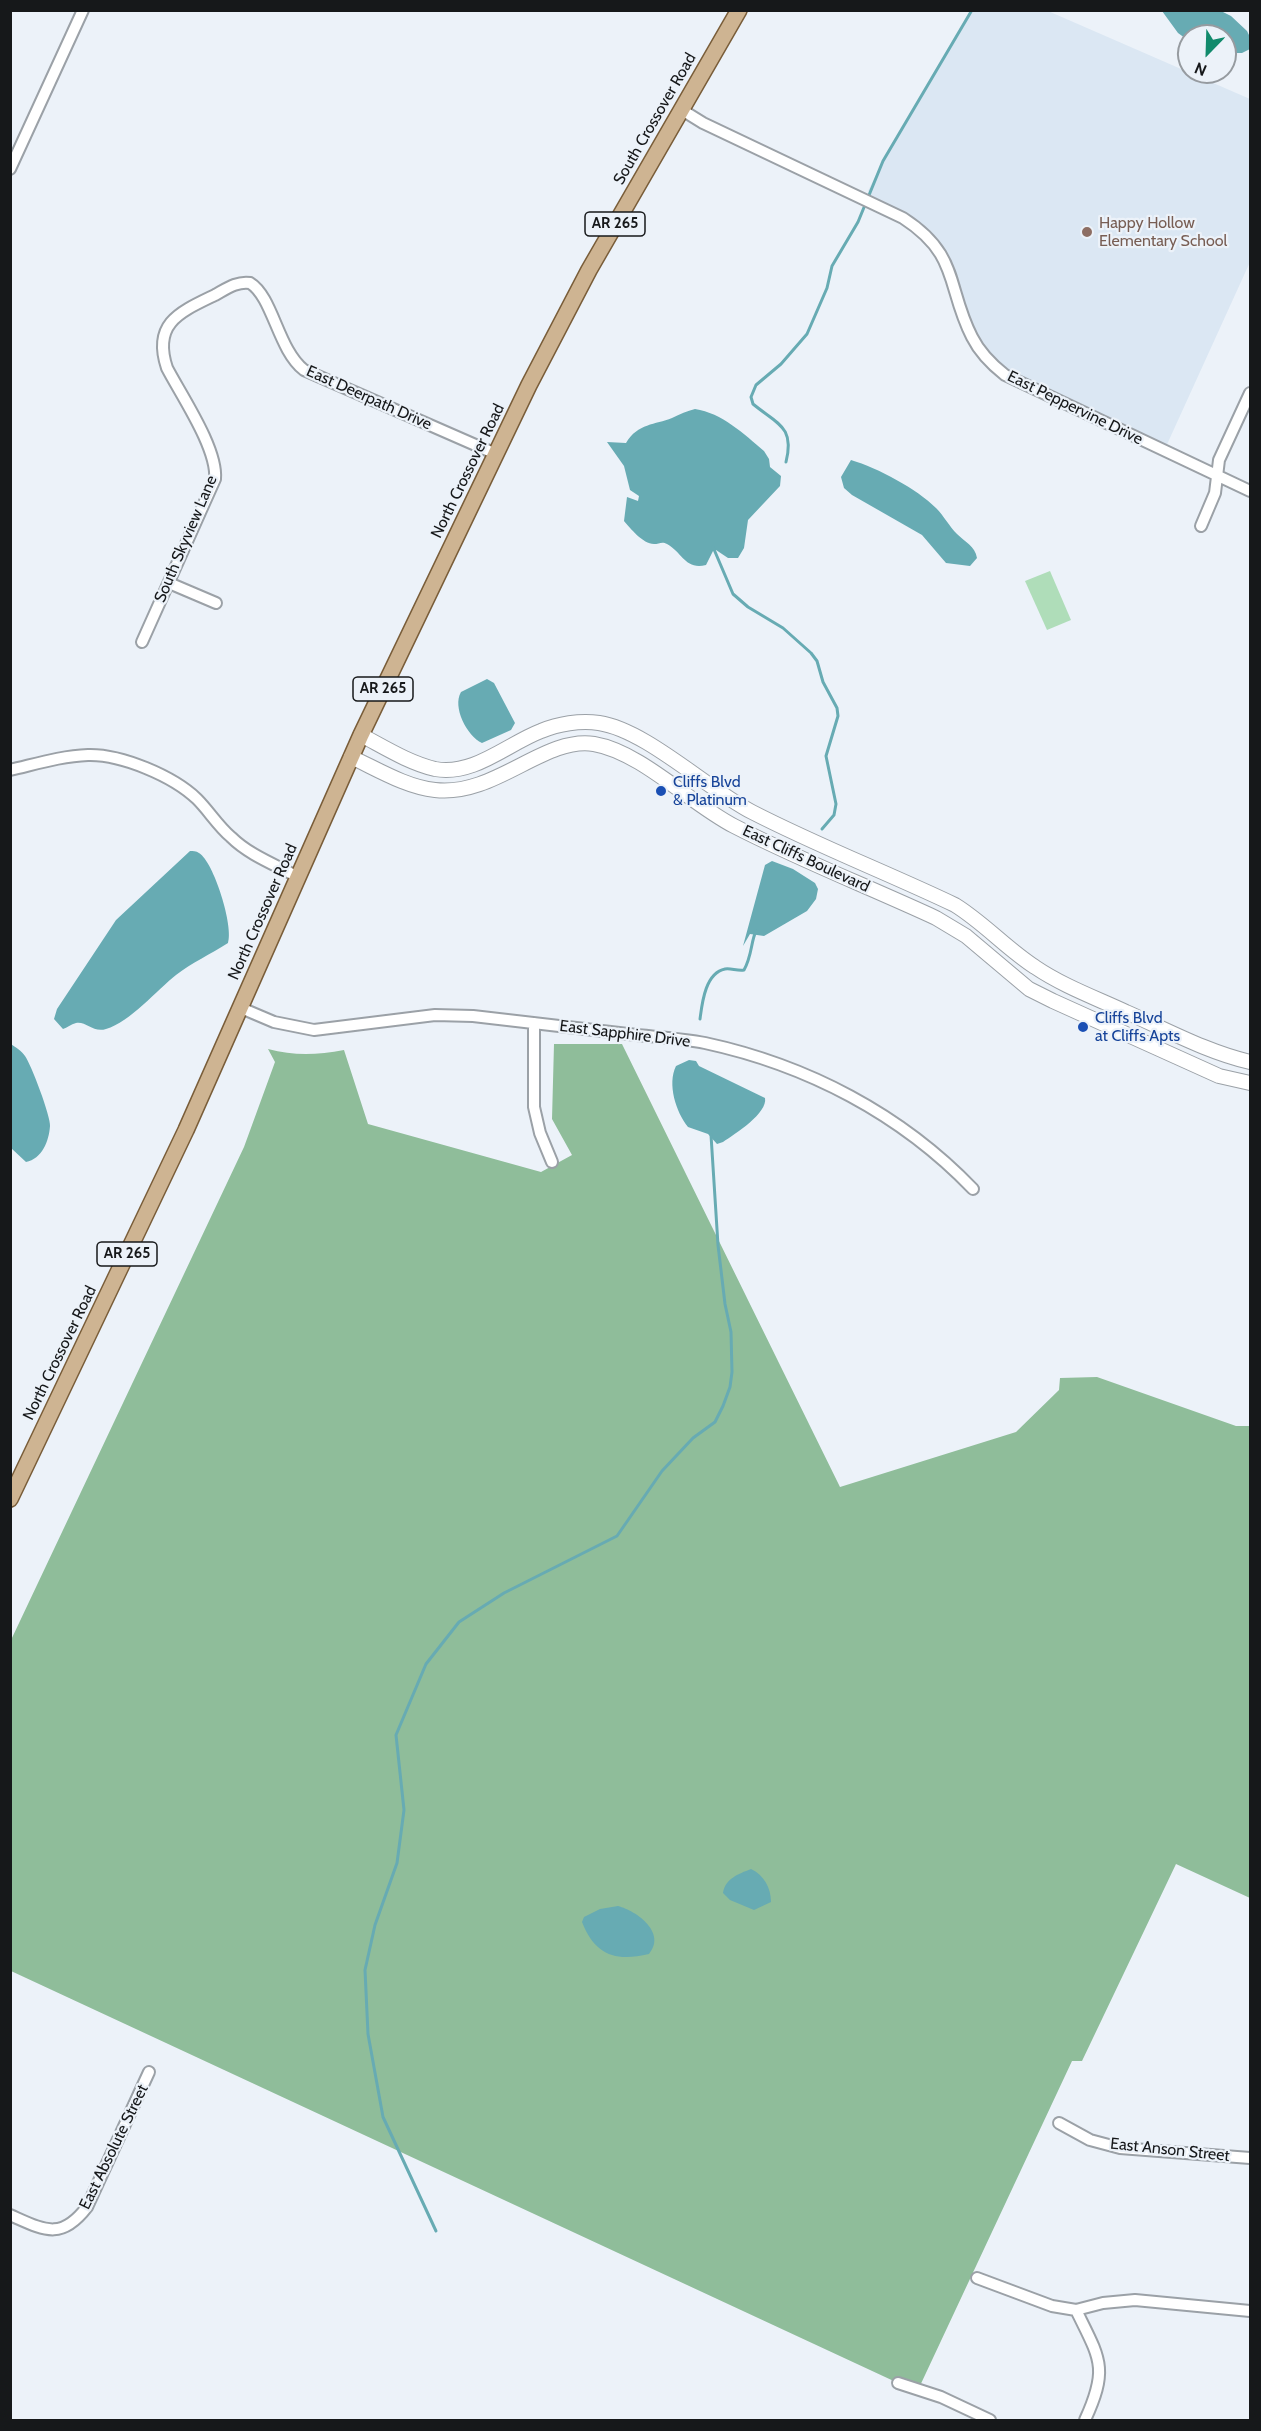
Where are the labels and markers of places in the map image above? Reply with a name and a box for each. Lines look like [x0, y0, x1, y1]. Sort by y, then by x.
place label: Happy Hollow Elementary School [1099, 213, 1227, 251]
marker: Happy Hollow Elementary School [1080, 225, 1094, 239]
place label: Cliffs Blvd & Platinum [673, 772, 747, 810]
marker: Cliffs Blvd & Platinum [654, 784, 668, 798]
place label: Cliffs Blvd at Cliffs Apts [1095, 1008, 1180, 1046]
marker: Cliffs Blvd at Cliffs Apts [1076, 1020, 1090, 1034]

